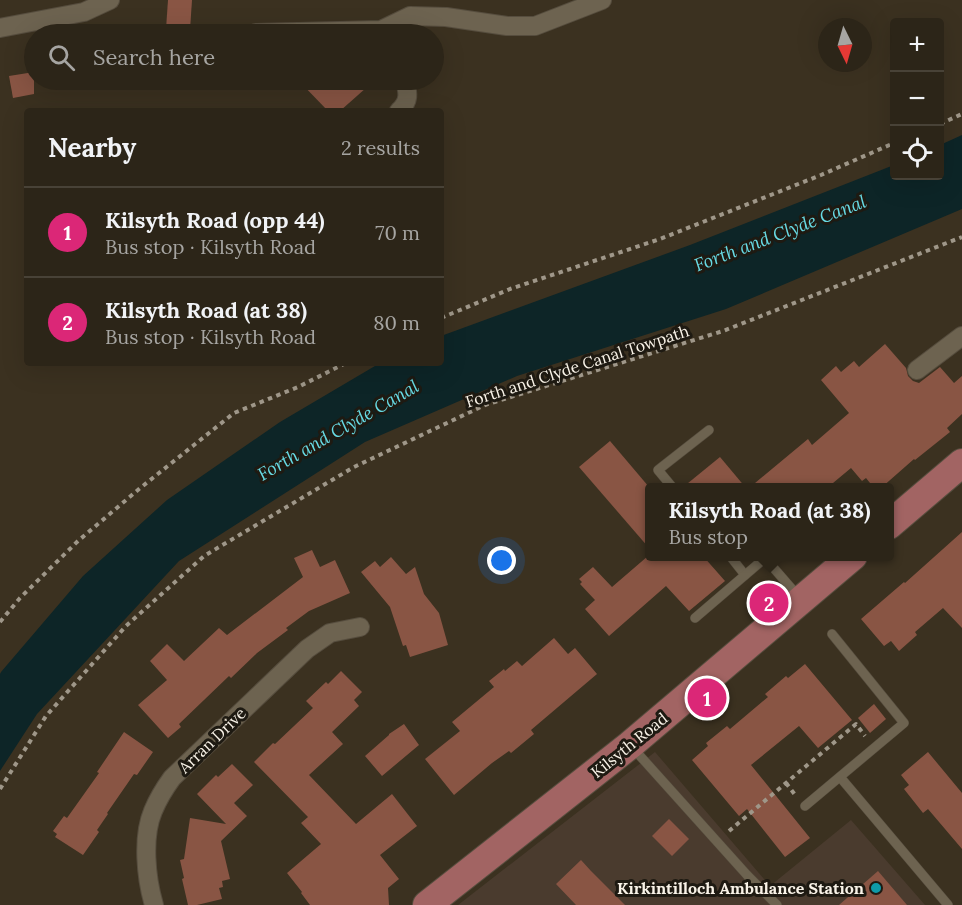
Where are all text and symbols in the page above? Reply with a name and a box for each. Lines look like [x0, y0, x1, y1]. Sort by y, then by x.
north arrow [818, 18, 872, 72]
map controls [890, 18, 944, 180]
button: + [890, 18, 944, 72]
search box [24, 24, 444, 90]
icon: search [45, 41, 78, 74]
text: Search here [93, 43, 215, 71]
button: − [890, 72, 944, 126]
button: locate [890, 126, 944, 180]
text: Nearby [48, 131, 136, 164]
text: 2 results [341, 135, 420, 160]
water label: Forth and Clyde Canal [691, 190, 869, 276]
text: Kilsyth Road (opp 44) [105, 206, 325, 234]
text: 1 [63, 220, 72, 245]
text: 70 m [375, 220, 420, 245]
text: Bus stop · Kilsyth Road [105, 234, 316, 259]
text: Kilsyth Road (at 38) [105, 296, 307, 324]
text: 2 [62, 310, 73, 335]
text: 80 m [373, 310, 420, 335]
street label: Forth and Clyde Canal Towpath [463, 320, 692, 412]
text: Bus stop · Kilsyth Road [105, 324, 316, 349]
water label: Forth and Clyde Canal [253, 374, 423, 486]
popup [645, 483, 894, 561]
text: Kilsyth Road (at 38) [669, 496, 870, 524]
text: Bus stop [669, 524, 748, 549]
your location [487, 546, 516, 575]
pin: 2 [750, 580, 788, 626]
pin: 1 [688, 676, 726, 720]
street label: Arran Drive [173, 703, 250, 778]
street label: Kilsyth Road [587, 708, 672, 782]
place label: Kirkintilloch Ambulance Station [617, 878, 864, 898]
marker: Kirkintilloch Ambulance Station [869, 881, 883, 895]

